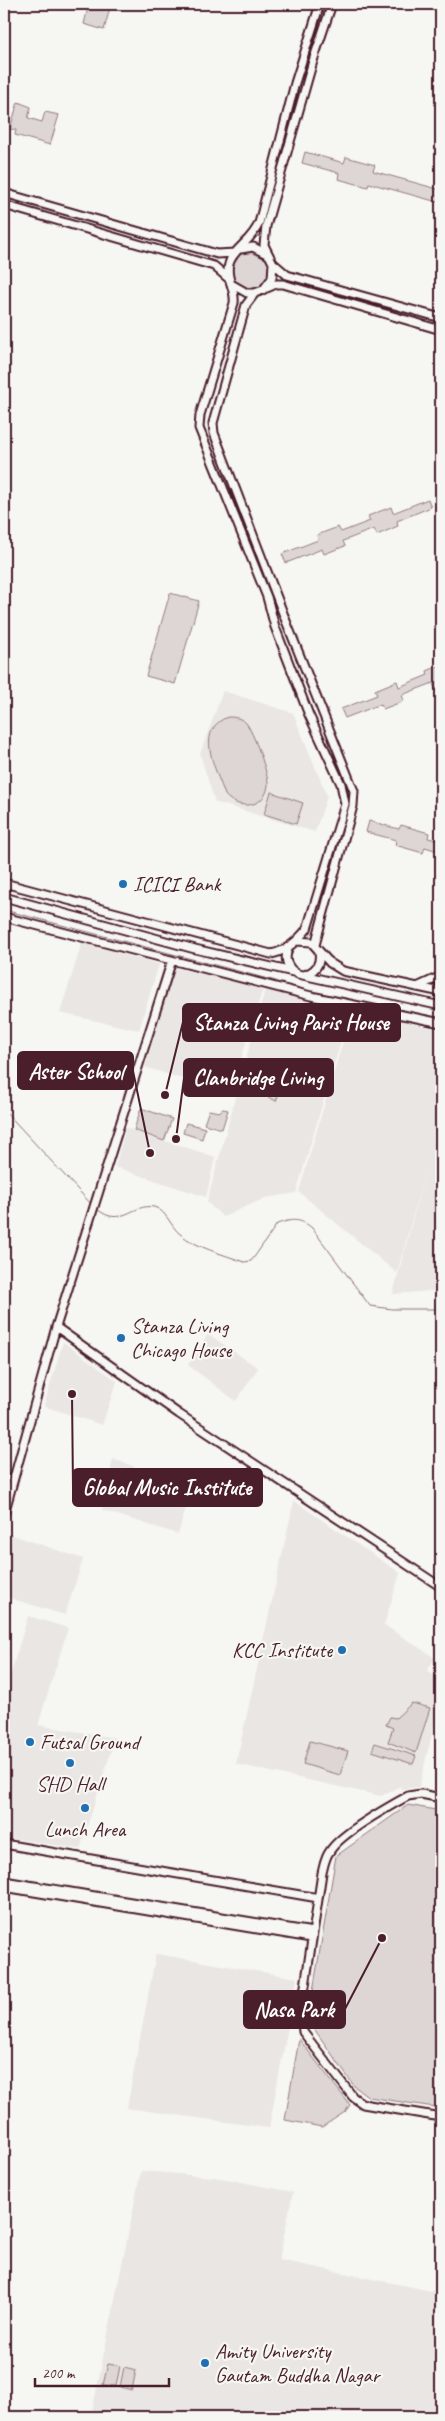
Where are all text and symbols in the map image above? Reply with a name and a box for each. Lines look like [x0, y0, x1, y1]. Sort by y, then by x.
place label: ICICI Bank [133, 871, 222, 897]
marker: ICICI Bank [117, 878, 129, 890]
callout: Stanza Living Paris House [183, 1004, 400, 1041]
text: Stanza Living Paris House [193, 1009, 391, 1037]
callout: Aster School [18, 1052, 133, 1089]
text: Aster School [28, 1058, 128, 1086]
callout: Clanbridge Living [184, 1059, 333, 1096]
text: Clanbridge Living [193, 1064, 325, 1092]
place label: Stanza Living Chicago House [131, 1313, 232, 1363]
marker: Stanza Living Chicago House [115, 1332, 127, 1344]
callout: Global Music Institute [73, 1469, 262, 1506]
text: Global Music Institute [83, 1474, 253, 1502]
place label: KCC Institute [232, 1637, 333, 1663]
marker: KCC Institute [336, 1644, 348, 1656]
place label: Futsal Ground [40, 1729, 142, 1755]
marker: Futsal Ground [24, 1736, 36, 1748]
marker: SHD Hall [64, 1757, 76, 1769]
place label: SHD Hall [36, 1771, 107, 1797]
marker: Lunch Area [79, 1802, 91, 1814]
place label: Lunch Area [45, 1816, 127, 1842]
callout: Nasa Park [244, 1991, 345, 2028]
text: Nasa Park [254, 1996, 336, 2024]
place label: Amity University Gautam Buddha Nagar [215, 2338, 382, 2388]
scale bar [35, 2356, 169, 2388]
marker: Amity University Gautam Buddha Nagar [199, 2357, 211, 2369]
text: 200 m [42, 2364, 76, 2383]

